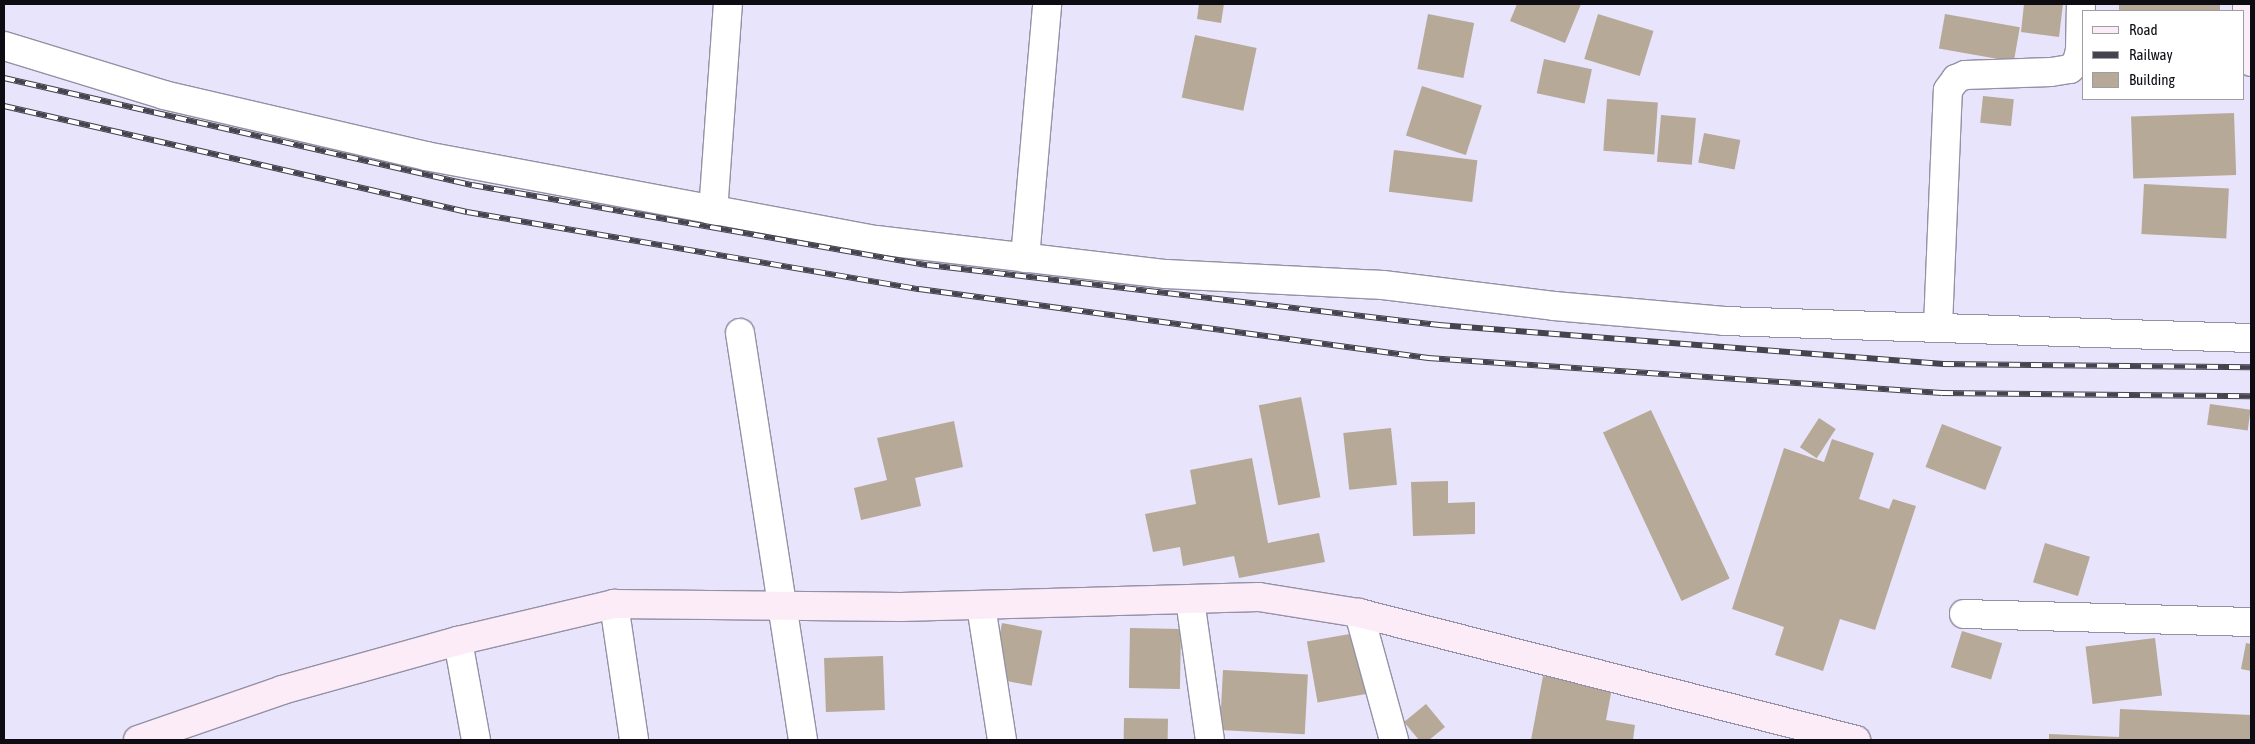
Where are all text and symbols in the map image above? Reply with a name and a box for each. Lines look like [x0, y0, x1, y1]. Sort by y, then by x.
legend [2082, 10, 2245, 100]
text: Road [2129, 21, 2158, 38]
text: Railway [2129, 46, 2173, 63]
text: Building [2129, 71, 2175, 88]

